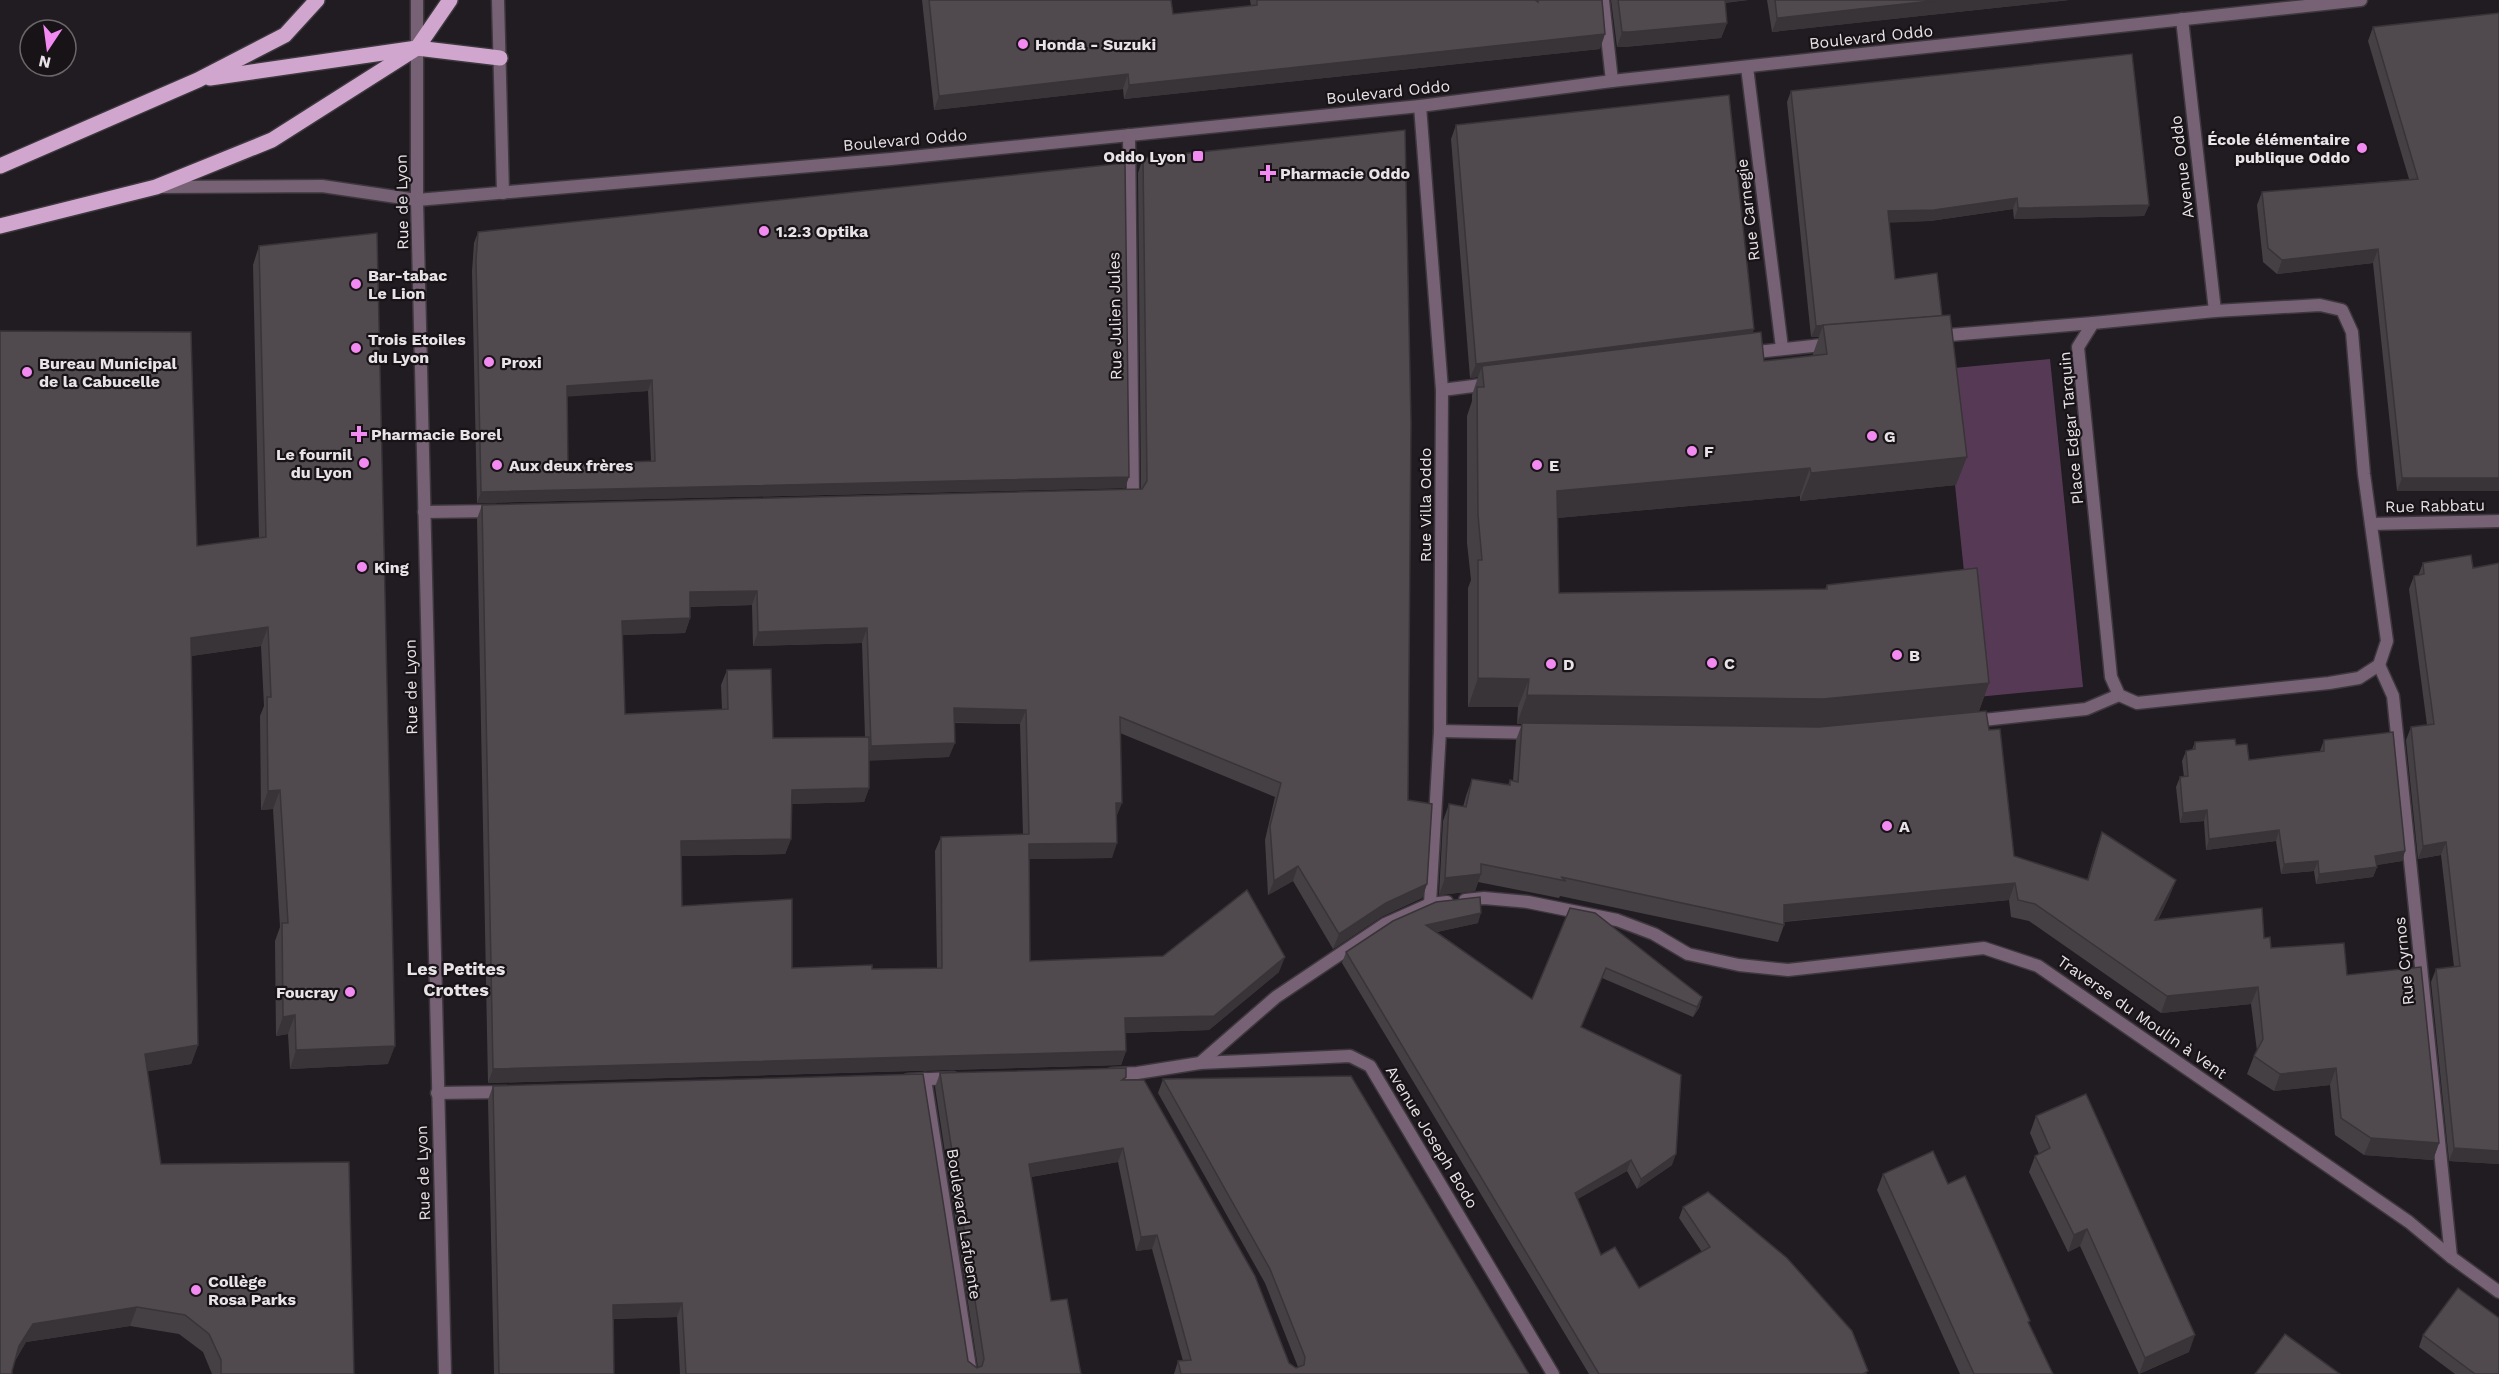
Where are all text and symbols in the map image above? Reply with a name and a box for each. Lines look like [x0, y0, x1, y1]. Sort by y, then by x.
north arrow [18, 18, 78, 78]
street label: Boulevard Oddo [1808, 21, 1934, 53]
place label: Honda - Suzuki [1035, 35, 1156, 54]
marker: Honda - Suzuki [1016, 37, 1030, 51]
text: N [37, 52, 53, 73]
street label: Boulevard Oddo [1325, 76, 1451, 108]
street label: Avenue Oddo [2166, 114, 2198, 220]
street label: Boulevard Oddo [842, 125, 968, 155]
place label: École élémentaire publique Oddo [2207, 130, 2350, 167]
marker: École élémentaire publique Oddo [2355, 141, 2369, 155]
place label: Oddo Lyon [1103, 147, 1186, 166]
marker: Oddo Lyon [1191, 149, 1205, 163]
street label: Rue de Lyon [392, 154, 412, 250]
street label: Rue Carnegie [1732, 158, 1764, 262]
place label: Pharmacie Oddo [1280, 164, 1410, 183]
marker: Pharmacie Oddo [1261, 166, 1275, 180]
place label: 1.2.3 Optika [776, 222, 869, 241]
marker: 1.2.3 Optika [757, 224, 771, 238]
street label: Rue Julien Jules [1104, 252, 1126, 380]
place label: Bar-tabac Le Lion [368, 266, 447, 303]
marker: Bar-tabac Le Lion [349, 277, 363, 291]
place label: Trois Etoiles du Lyon [368, 330, 466, 367]
marker: Trois Etoiles du Lyon [349, 341, 363, 355]
street label: Place Edgar Tarquin [2055, 351, 2087, 505]
place label: Proxi [501, 353, 542, 372]
place label: Bureau Municipal de la Cabucelle [39, 354, 178, 391]
marker: Proxi [482, 355, 496, 369]
marker: Bureau Municipal de la Cabucelle [20, 365, 34, 379]
place label: Pharmacie Borel [371, 425, 502, 444]
marker: Pharmacie Borel [352, 427, 366, 441]
place label: G [1884, 427, 1896, 446]
marker: G [1865, 429, 1879, 443]
place label: F [1704, 442, 1714, 461]
marker: F [1685, 444, 1699, 458]
place label: Le fournil du Lyon [276, 445, 353, 482]
street label: Rue Villa Oddo [1416, 448, 1435, 562]
marker: Le fournil du Lyon [357, 456, 371, 470]
place label: Aux deux frères [509, 456, 634, 475]
place label: E [1549, 456, 1559, 475]
marker: Aux deux frères [490, 458, 504, 472]
marker: E [1530, 458, 1544, 472]
street label: Rue Rabbatu [2385, 496, 2485, 516]
place label: King [374, 558, 409, 577]
marker: King [355, 560, 369, 574]
street label: Rue de Lyon [401, 639, 421, 735]
place label: B [1909, 646, 1920, 665]
marker: B [1890, 648, 1904, 662]
place label: C [1724, 654, 1735, 673]
place label: D [1563, 655, 1575, 674]
marker: C [1705, 656, 1719, 670]
marker: D [1544, 657, 1558, 671]
place label: A [1899, 817, 1910, 836]
marker: A [1880, 819, 1894, 833]
street label: Rue Cyrnos [2390, 916, 2418, 1006]
street label: Traverse du Moulin à Vent [2054, 951, 2231, 1083]
district label: Les Petites Crottes [407, 958, 506, 1000]
place label: Foucray [276, 983, 339, 1002]
marker: Foucray [343, 985, 357, 999]
street label: Avenue Joseph Bodo [1382, 1062, 1482, 1212]
street label: Rue de Lyon [412, 1125, 434, 1221]
street label: Boulevard Lafuente [943, 1147, 985, 1301]
place label: Collège Rosa Parks [208, 1272, 296, 1309]
marker: Collège Rosa Parks [189, 1283, 203, 1297]

